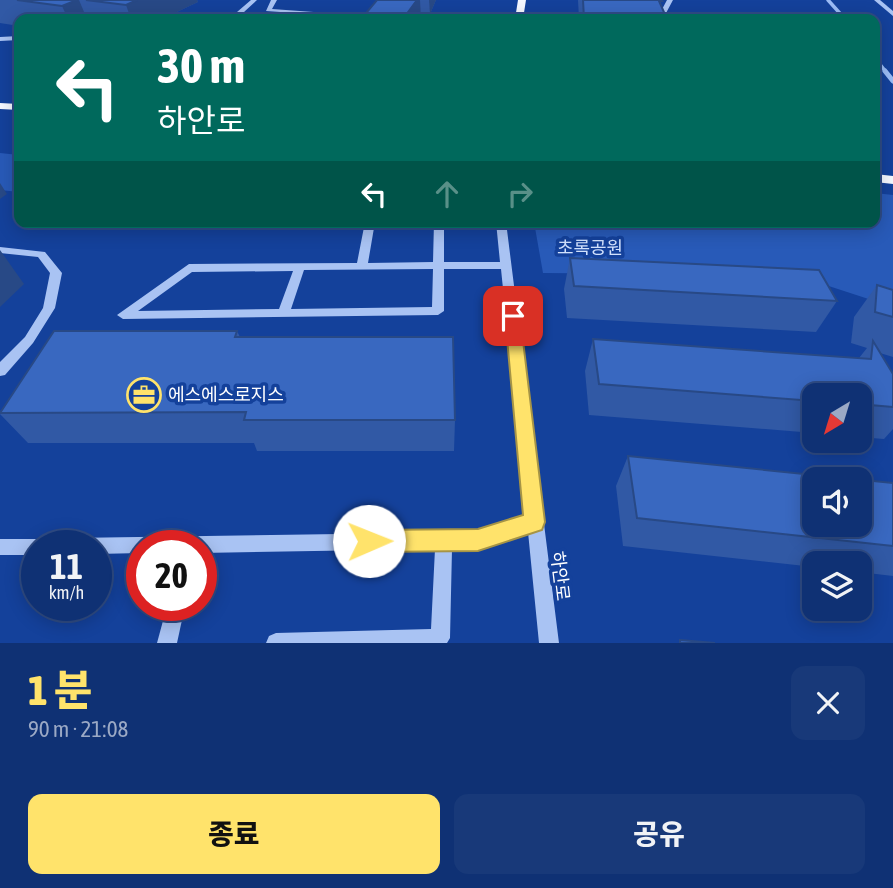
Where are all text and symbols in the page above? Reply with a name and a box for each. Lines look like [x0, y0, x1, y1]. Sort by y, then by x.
text: 30 m [157, 37, 245, 93]
icon: left [42, 42, 133, 133]
text: 하안로 [157, 102, 245, 139]
icon: left [355, 175, 393, 213]
icon: ahead [428, 175, 466, 213]
icon: right [501, 175, 539, 213]
park label: 초록공원 [557, 237, 623, 258]
pin [483, 286, 543, 346]
icon: arrive [494, 297, 532, 335]
office icon: 에스에스로지스 [125, 376, 163, 414]
north arrow [802, 383, 872, 453]
map controls [802, 383, 872, 621]
place label: 에스에스로지스 [168, 384, 284, 405]
button: sound [802, 467, 872, 537]
position arrow [332, 504, 406, 578]
speed limit sign: 20 [126, 530, 217, 621]
text: 11 [50, 546, 83, 586]
street label: 하안로 [547, 550, 574, 602]
button: layers [802, 551, 872, 621]
text: km/h [49, 582, 84, 603]
text: 1 분 [28, 666, 92, 714]
button: close [791, 666, 865, 740]
text: 90 m · 21:08 [28, 716, 128, 742]
button: 종료 [28, 794, 440, 874]
button: 공유 [454, 794, 865, 874]

